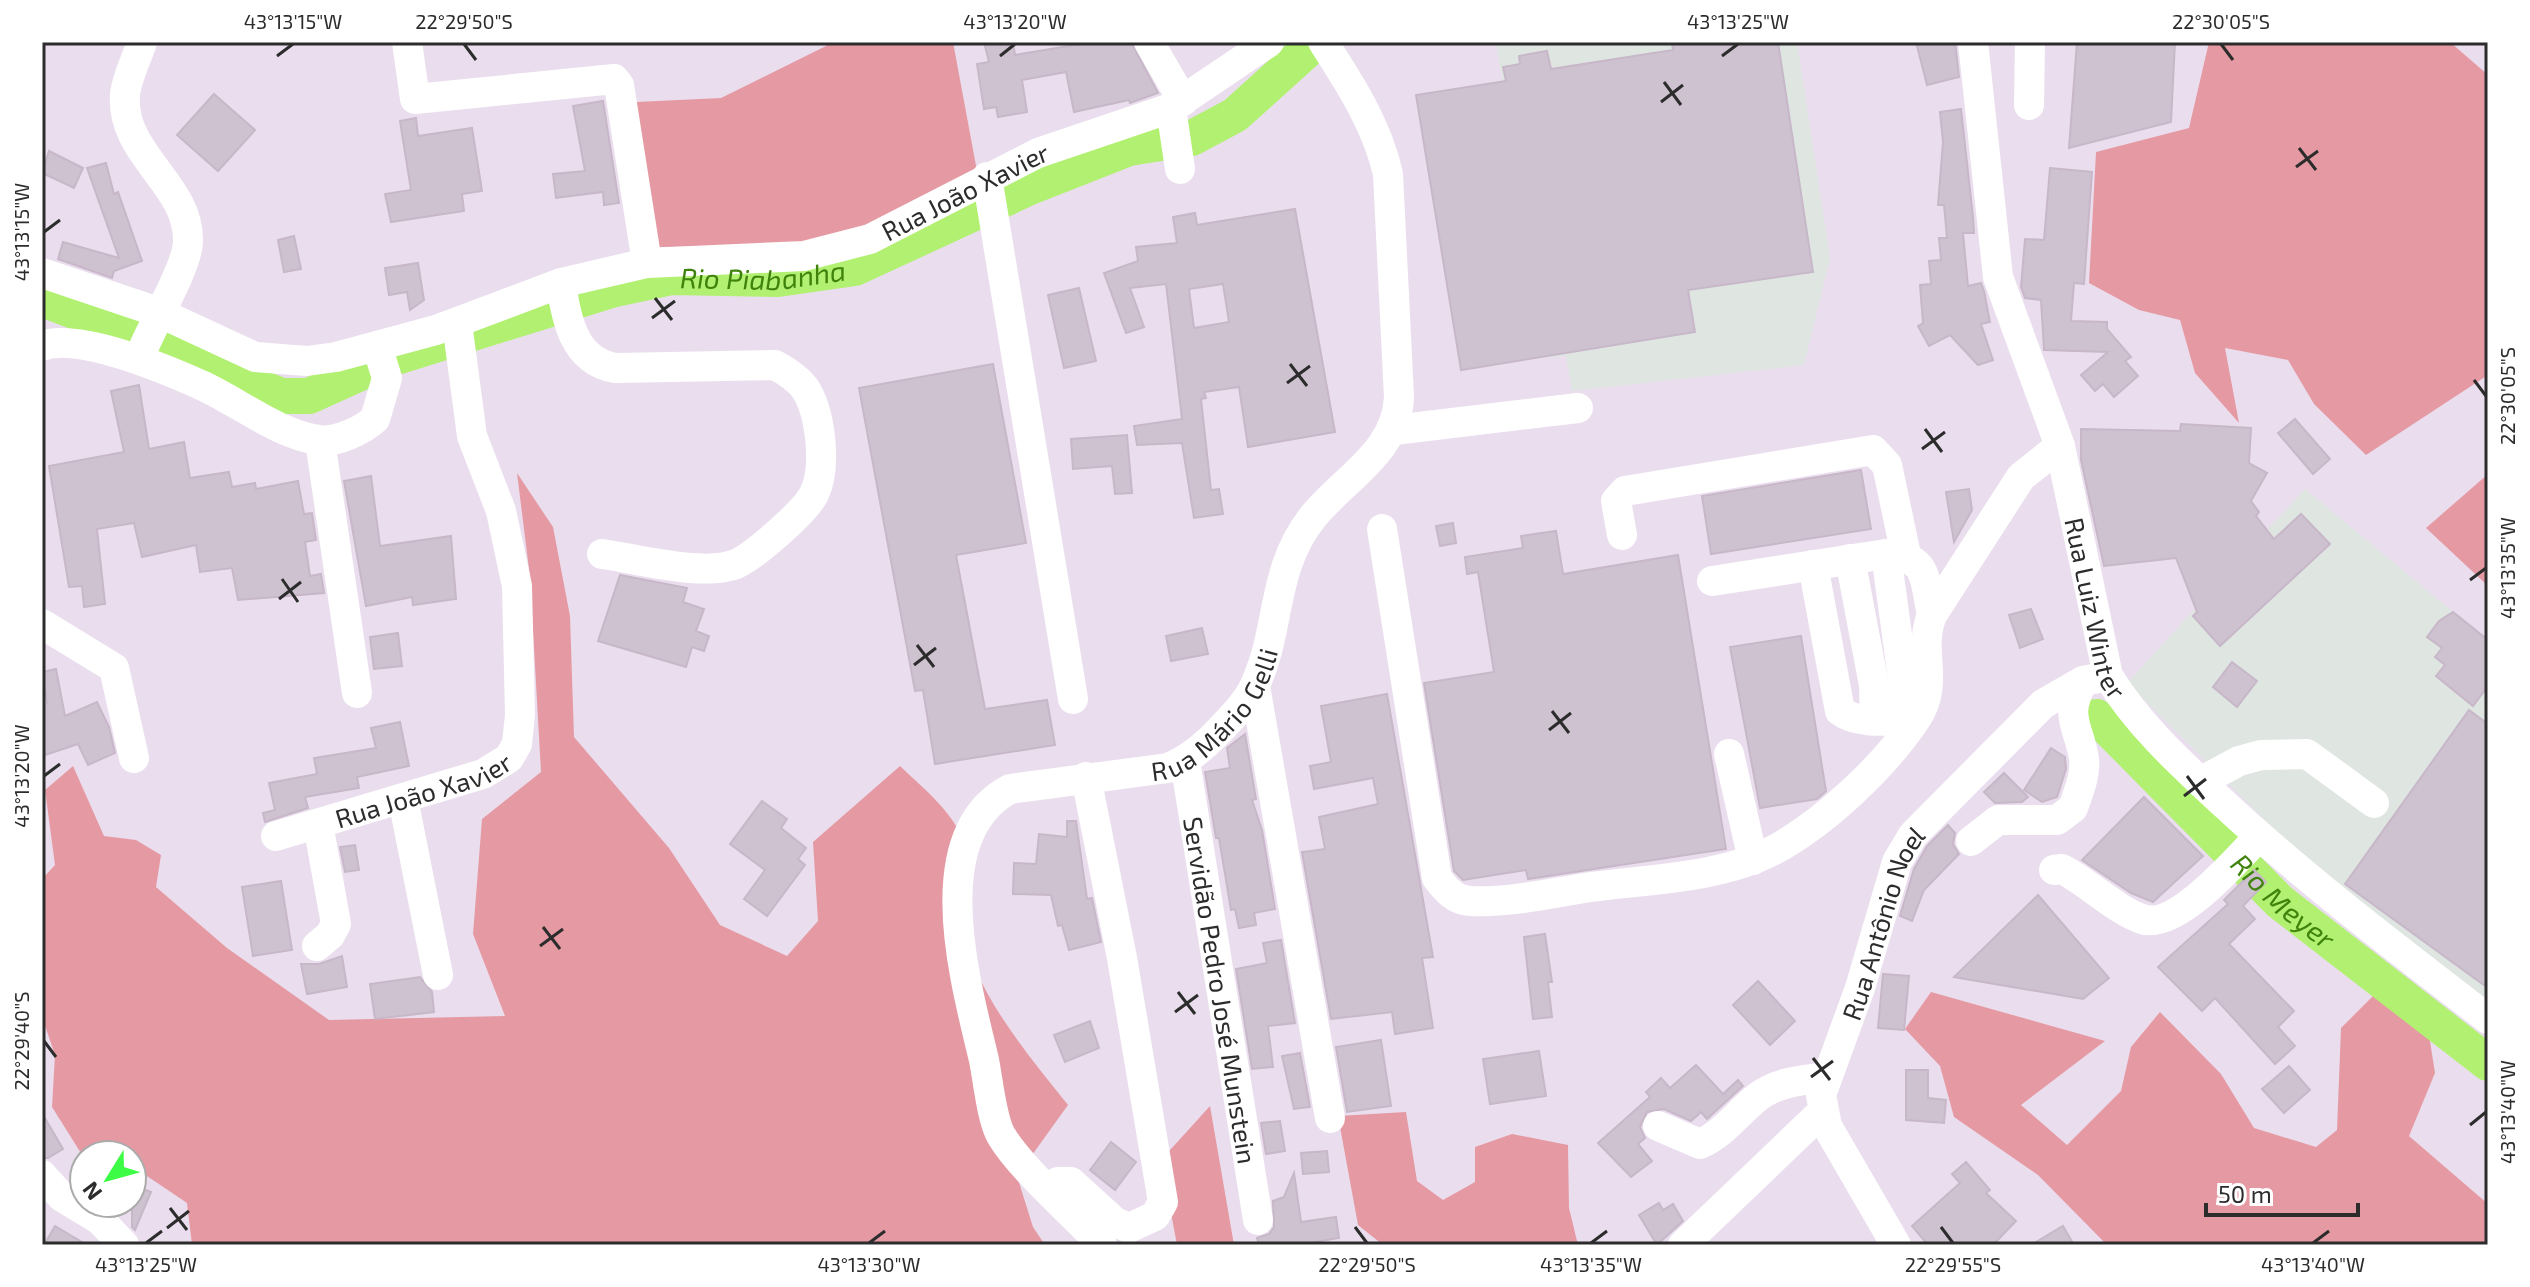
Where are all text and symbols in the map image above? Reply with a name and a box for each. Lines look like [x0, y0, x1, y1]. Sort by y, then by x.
text: 43°13'15"W [244, 9, 342, 33]
text: 22°29'50"S [415, 9, 513, 33]
text: 43°13'20"W [963, 9, 1067, 33]
text: 43°13'25"W [1687, 9, 1789, 33]
text: 22°30'05"S [2172, 9, 2270, 33]
street label: Rua João Xavier [876, 135, 1052, 246]
text: 43°13'15"W [9, 183, 33, 281]
water label: Rio Piabanha [680, 253, 848, 296]
text: 22°30'05"S [2495, 347, 2519, 445]
street label: Rua Luiz Winter [2060, 514, 2134, 704]
text: 43°13'35"W [2495, 517, 2519, 619]
street label: Rua Mário Gelli [1149, 645, 1283, 786]
text: 43°13'20"W [9, 724, 33, 828]
street label: Rua João Xavier [331, 745, 516, 833]
street label: Servidão Pedro José Munstein [1179, 814, 1264, 1166]
street label: Rua Antônio Noel [1834, 818, 1930, 1024]
water label: Rio Meyer [2224, 846, 2343, 956]
text: 22°29'40"S [9, 992, 33, 1090]
text: 43°13'40"W [2495, 1060, 2519, 1164]
north arrow [68, 1139, 148, 1219]
scale bar [2206, 1167, 2358, 1217]
text: N [76, 1177, 106, 1206]
text: 50 m [2218, 1179, 2272, 1208]
text: 43°13'25"W [95, 1252, 197, 1276]
text: 43°13'30"W [817, 1252, 921, 1276]
text: 22°29'50"S [1318, 1252, 1416, 1276]
text: 43°13'35"W [1540, 1252, 1642, 1276]
text: 22°29'55"S [1905, 1252, 2001, 1276]
text: 43°13'40"W [2261, 1252, 2365, 1276]

